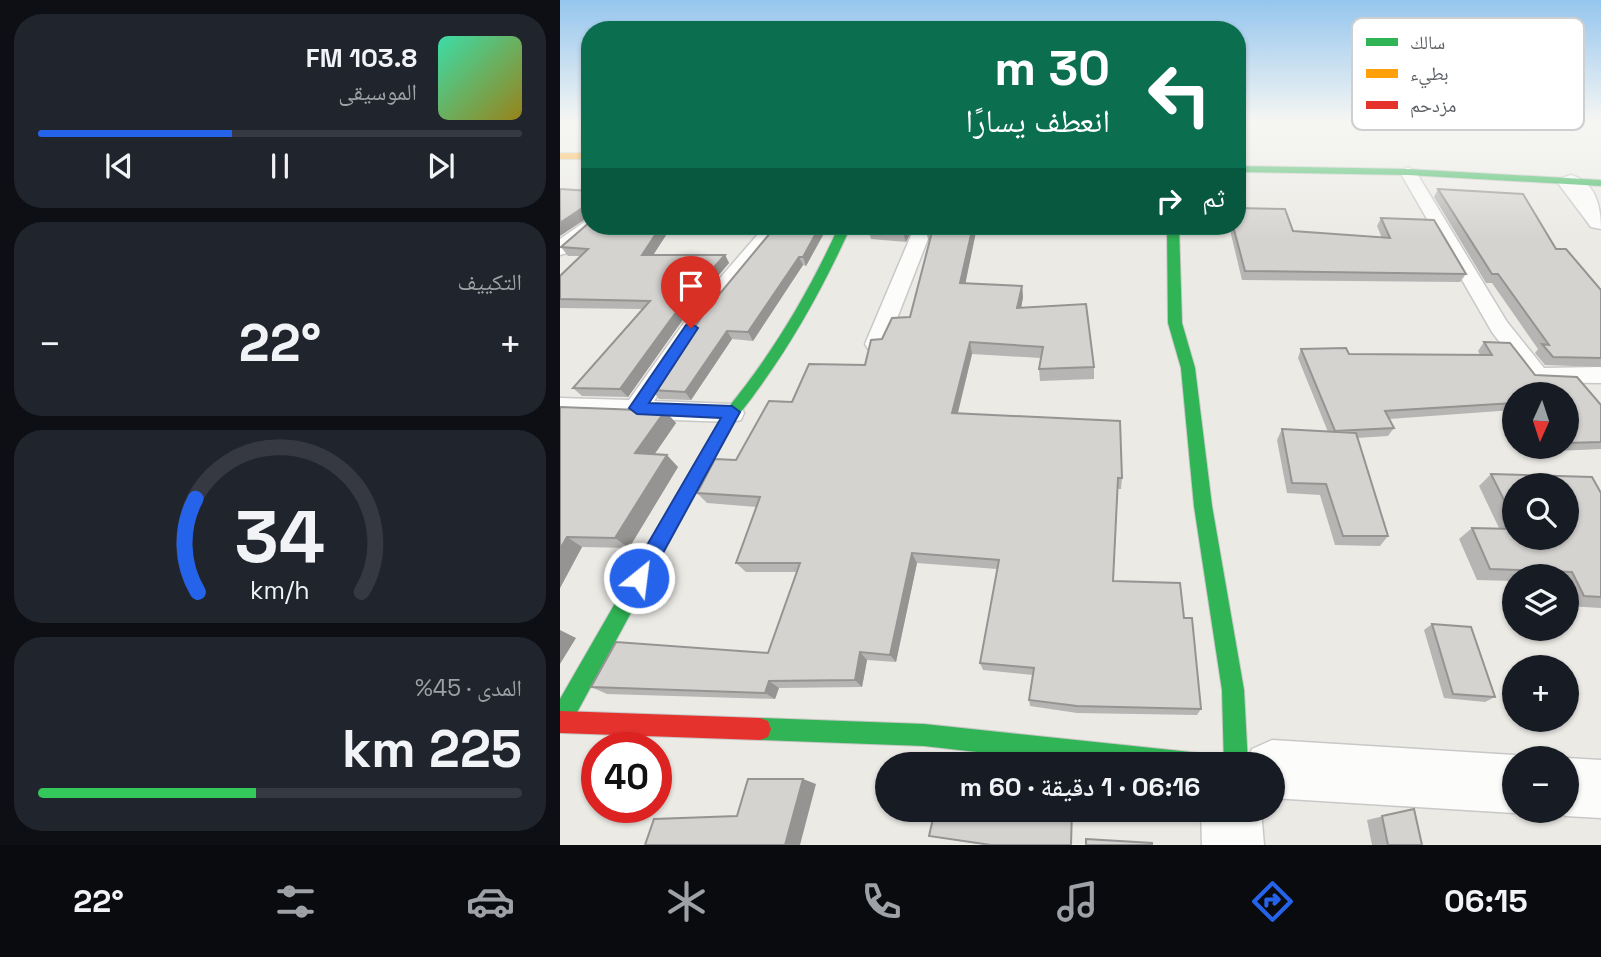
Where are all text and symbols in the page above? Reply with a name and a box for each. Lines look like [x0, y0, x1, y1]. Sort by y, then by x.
legend [1352, 18, 1584, 130]
text: سالك [1410, 30, 1445, 55]
text: 30 m [994, 37, 1110, 99]
text: 103.8 FM [306, 41, 417, 75]
icon: left [1134, 49, 1225, 140]
text: بطيء [1410, 61, 1449, 89]
text: الموسيقى [338, 77, 417, 107]
text: مزدحم [1410, 93, 1456, 118]
text: انعطف يسارًا [966, 101, 1110, 141]
icon: previous [100, 147, 138, 185]
icon: pause [261, 147, 299, 185]
icon: next [422, 147, 460, 185]
text: ثم [1202, 181, 1225, 215]
icon: right [1150, 182, 1188, 220]
pin [661, 256, 721, 328]
text: التكييف [457, 267, 522, 297]
icon: arrive [672, 267, 710, 305]
text: 22° [239, 310, 321, 376]
text: − [38, 320, 62, 368]
text: + [498, 320, 522, 368]
north arrow [1502, 382, 1578, 458]
map controls [1502, 382, 1579, 823]
button: search [1502, 473, 1579, 550]
text: 34 [235, 491, 325, 584]
position arrow [602, 541, 676, 615]
button: layers [1502, 564, 1579, 641]
text: km/h [250, 574, 310, 606]
button: + [1502, 655, 1579, 732]
text: المدى · 45% [415, 673, 522, 703]
text: 225 km [342, 716, 522, 782]
speed limit sign: 40 [581, 732, 672, 823]
button: − [1502, 746, 1579, 823]
text: 06:16 · 1 دقيقة · 60 m [960, 770, 1200, 804]
icon: filters [271, 877, 320, 926]
icon: car [466, 877, 515, 926]
icon: climate [662, 877, 711, 926]
icon: phone [857, 877, 906, 926]
icon: music [1053, 877, 1102, 926]
icon: directions [1248, 877, 1297, 926]
text: 22° [73, 881, 124, 921]
text: 06:15 [1444, 881, 1528, 921]

